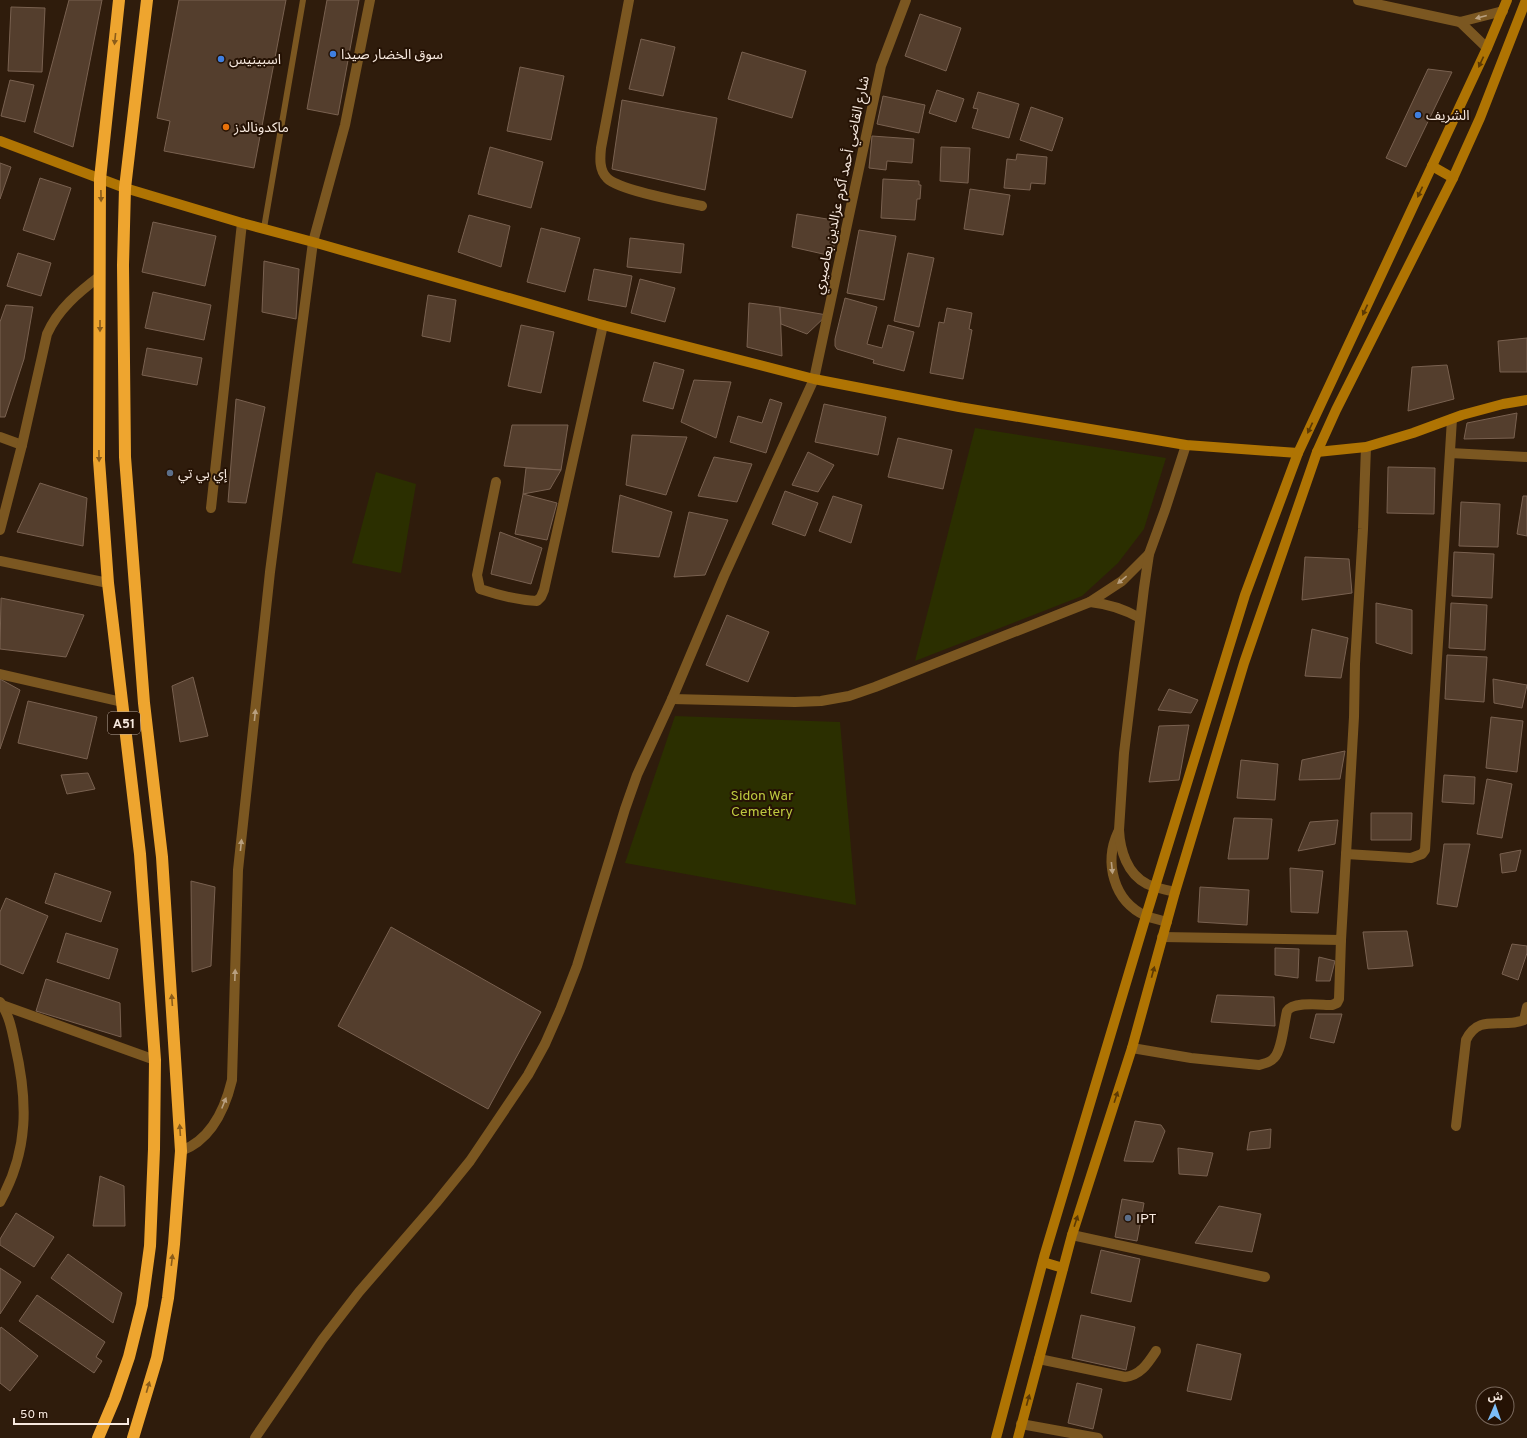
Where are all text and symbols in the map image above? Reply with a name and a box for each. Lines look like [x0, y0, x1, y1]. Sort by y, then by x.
one-way arrow [1475, 14, 1488, 20]
one-way arrow [112, 33, 119, 45]
place label: سوق الخضار صيدا [341, 47, 443, 64]
marker: سوق الخضار صيدا [328, 49, 338, 59]
place label: اسبينيس [229, 52, 281, 69]
marker: اسبينيس [216, 54, 226, 64]
one-way arrow [1478, 56, 1484, 67]
street label: شارع القاضي أحمد أكرم عزالدين بعاصيري [809, 74, 875, 296]
place label: الشريف [1426, 108, 1470, 125]
marker: الشريف [1413, 110, 1423, 120]
place label: ماكدونالدز [233, 120, 289, 137]
marker: ماكدونالدز [221, 122, 231, 132]
one-way arrow [1417, 187, 1423, 198]
one-way arrow [97, 190, 104, 202]
one-way arrow [1362, 304, 1368, 316]
one-way arrow [97, 320, 103, 333]
one-way arrow [1307, 422, 1313, 433]
one-way arrow [96, 450, 102, 463]
place label: إي بي تي [178, 466, 228, 484]
marker: إي بي تي [165, 468, 175, 478]
one-way arrow [1116, 576, 1127, 585]
one-way arrow [251, 709, 258, 722]
road number: A51 [108, 712, 140, 734]
park label: Sidon War Cemetery [731, 788, 794, 821]
one-way arrow [238, 839, 244, 851]
one-way arrow [1109, 862, 1115, 874]
one-way arrow [1150, 966, 1156, 978]
one-way arrow [232, 968, 238, 981]
one-way arrow [168, 994, 175, 1006]
one-way arrow [1113, 1091, 1119, 1103]
one-way arrow [222, 1097, 228, 1109]
one-way arrow [176, 1124, 183, 1136]
place label: IPT [1136, 1211, 1157, 1228]
marker: IPT [1123, 1213, 1133, 1223]
one-way arrow [1073, 1214, 1079, 1226]
one-way arrow [169, 1254, 176, 1266]
one-way arrow [145, 1381, 151, 1393]
north arrow [1475, 1386, 1515, 1426]
text: ش [1488, 1390, 1503, 1404]
one-way arrow [1025, 1394, 1031, 1406]
scale bar [14, 1400, 128, 1426]
text: 50 m [20, 1407, 48, 1423]

